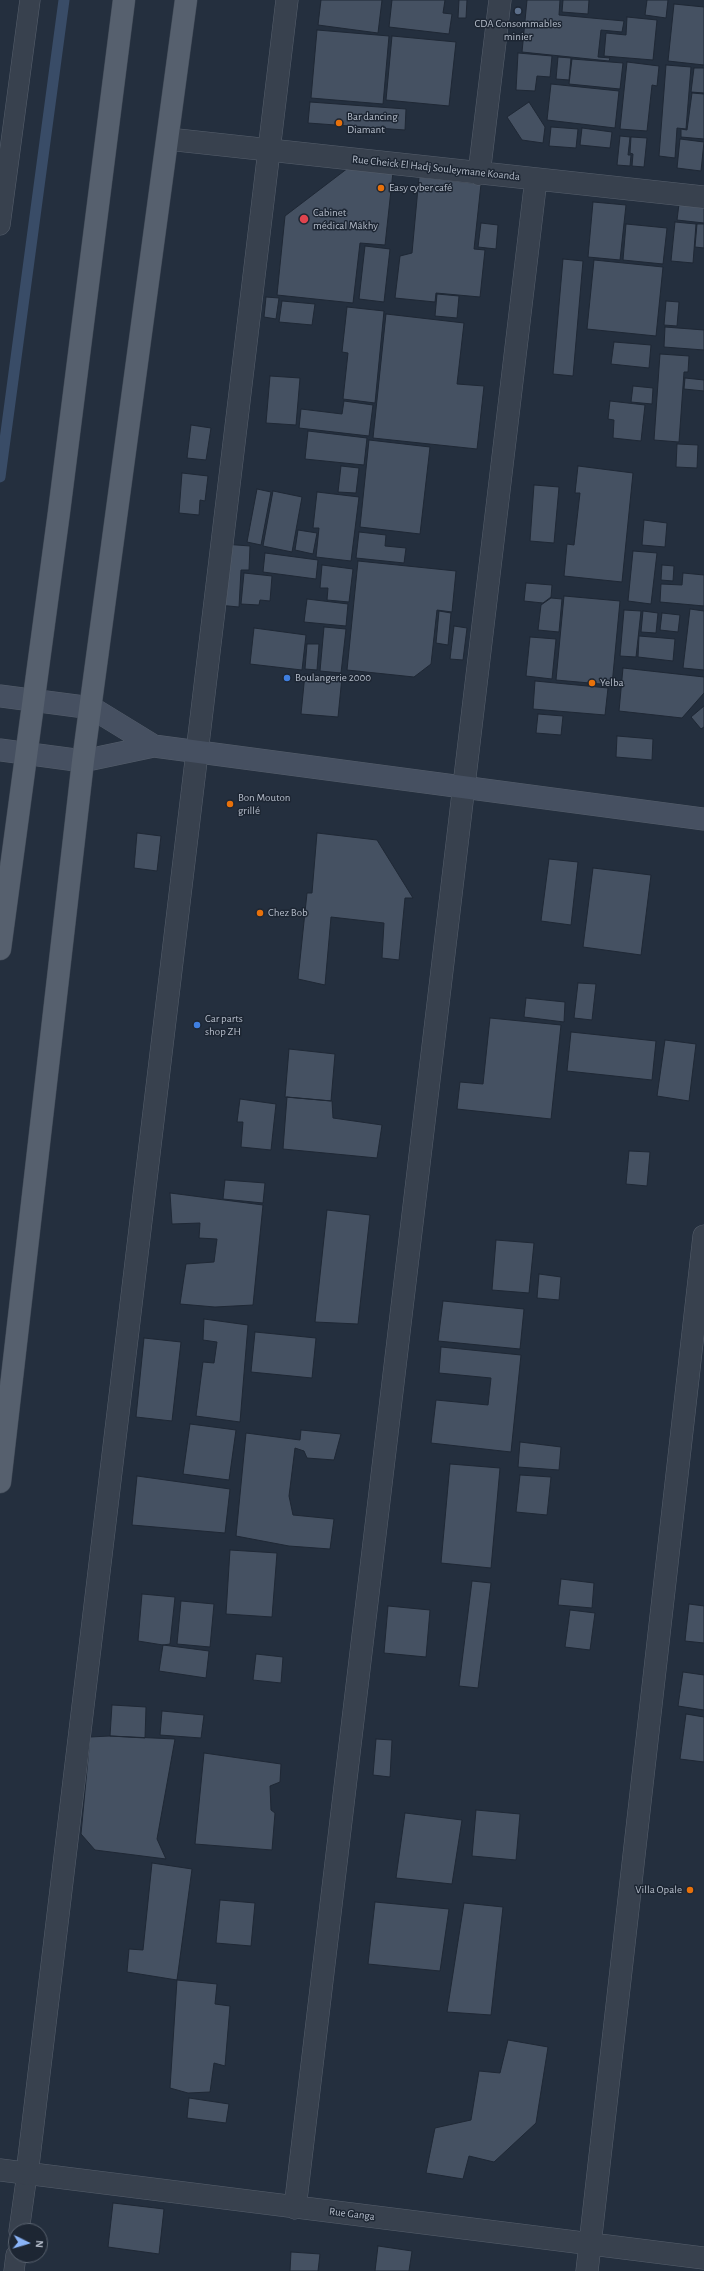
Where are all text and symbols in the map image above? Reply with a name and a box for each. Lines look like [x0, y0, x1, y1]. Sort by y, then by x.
marker: CDA Consommables minier [513, 6, 523, 16]
place label: CDA Consommables minier [475, 17, 561, 43]
place label: Bar dancing Diamant [347, 110, 398, 136]
marker: Bar dancing Diamant [334, 118, 344, 128]
street label: Rue Cheick El Hadj Souleymane Koanda [351, 153, 521, 183]
place label: Easy cyber café [389, 181, 452, 195]
marker: Easy cyber café [376, 183, 386, 193]
place label: Cabinet médical Mâkhy [313, 206, 378, 232]
marker: Cabinet médical Mâkhy [298, 213, 310, 225]
place label: Boulangerie 2000 [295, 671, 371, 685]
marker: Boulangerie 2000 [282, 673, 292, 683]
place label: Yelba [600, 676, 624, 690]
marker: Yelba [587, 678, 597, 688]
place label: Bon Mouton grillé [238, 791, 290, 817]
marker: Bon Mouton grillé [225, 799, 235, 809]
place label: Chez Bob [268, 906, 308, 920]
marker: Chez Bob [255, 908, 265, 918]
place label: Car parts shop ZH [205, 1012, 243, 1038]
marker: Car parts shop ZH [192, 1020, 202, 1030]
place label: Villa Opale [635, 1883, 682, 1897]
marker: Villa Opale [685, 1885, 695, 1895]
street label: Rue Ganga [328, 2205, 376, 2223]
north arrow [8, 2223, 48, 2263]
text: N [34, 2240, 45, 2248]

